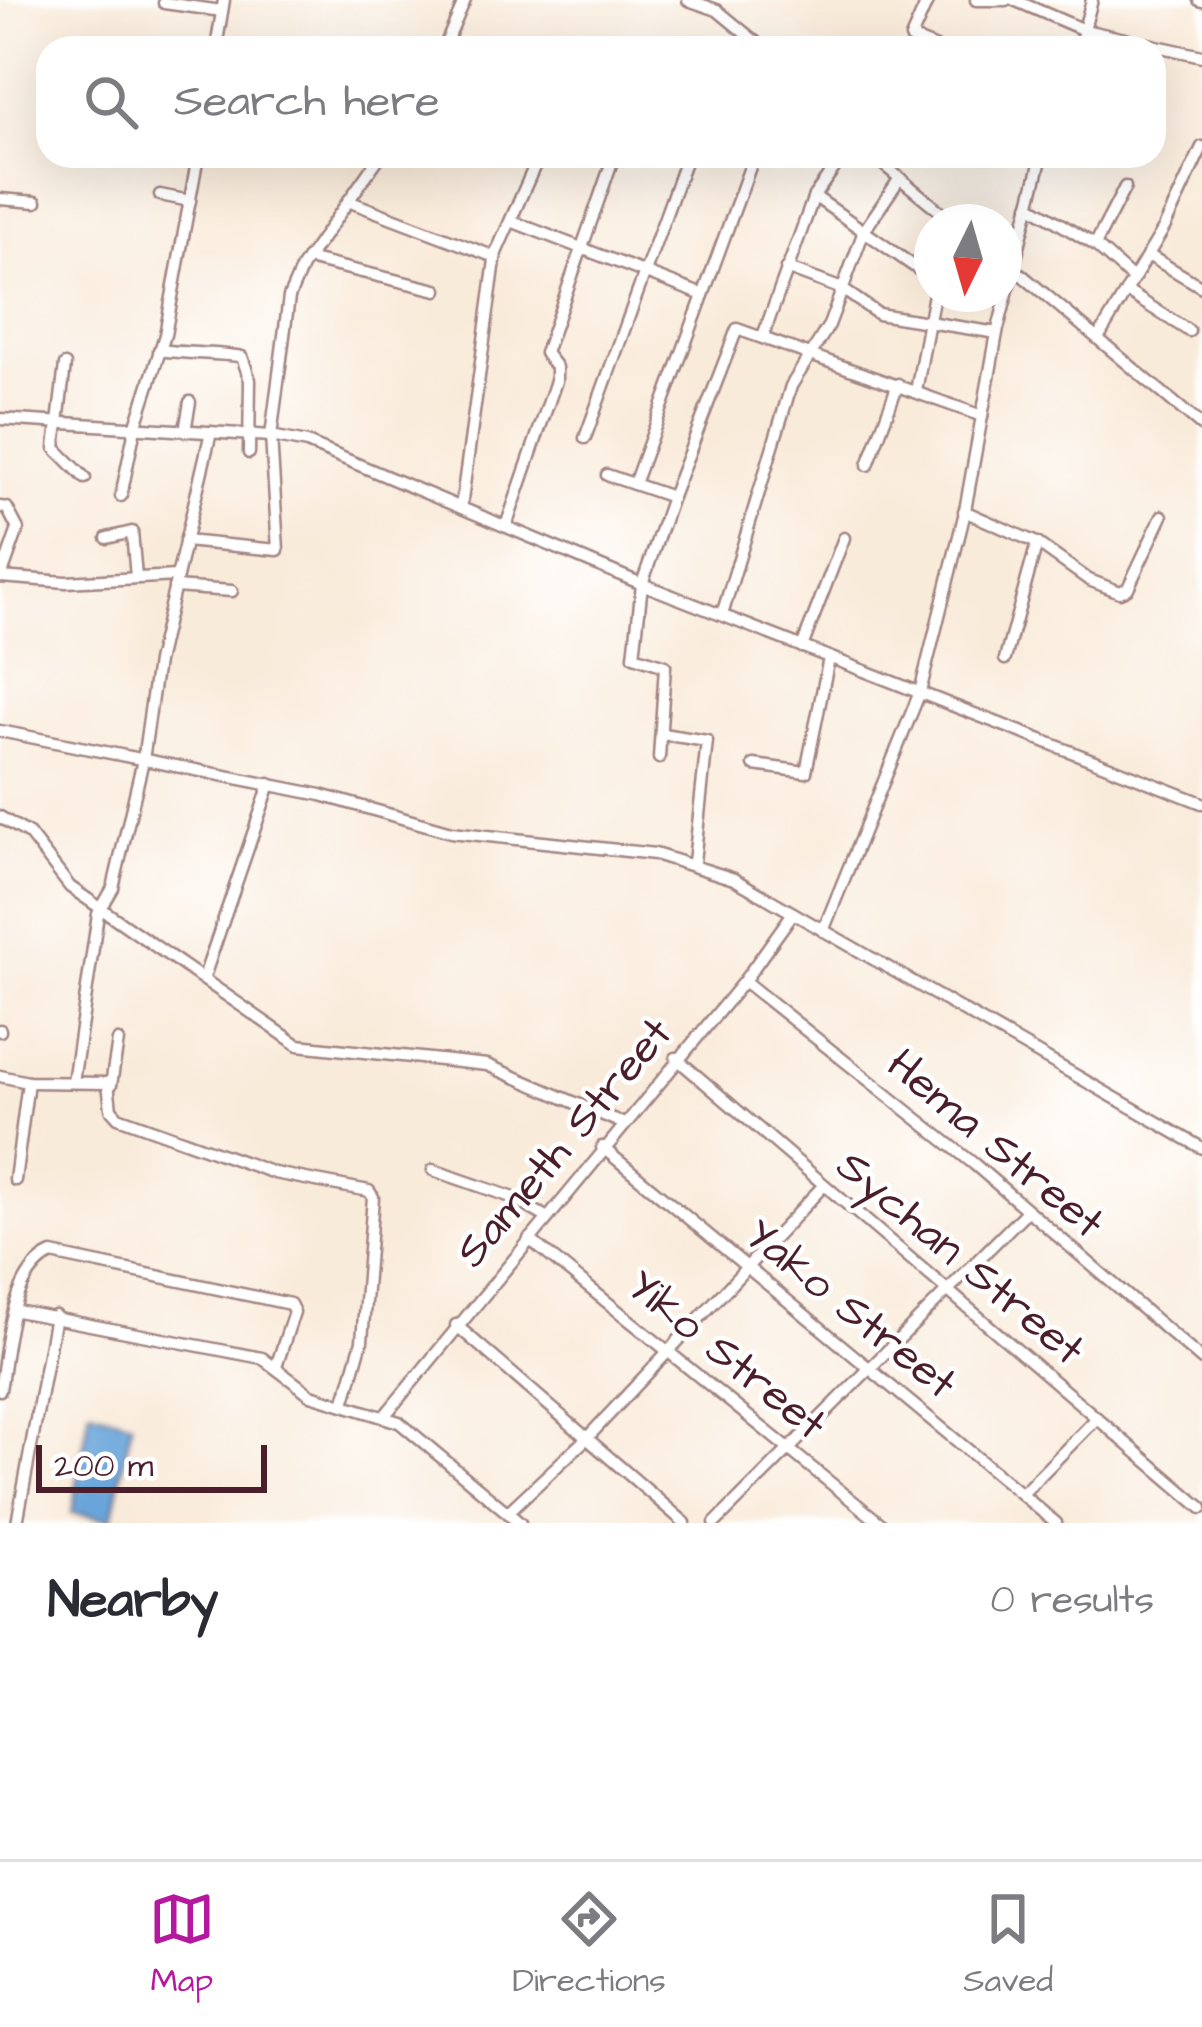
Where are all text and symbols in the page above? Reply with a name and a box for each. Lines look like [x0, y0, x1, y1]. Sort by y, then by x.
search box [36, 36, 1166, 168]
icon: search [78, 69, 144, 135]
text: Search here [174, 71, 440, 133]
north arrow [914, 204, 1022, 312]
street label: Sameth Street [441, 1005, 687, 1281]
street label: Hema Street [873, 1035, 1117, 1254]
street label: Sychan Street [822, 1136, 1097, 1381]
street label: Yako Street [731, 1204, 969, 1414]
street label: Yiko Street [613, 1256, 839, 1455]
scale bar [36, 1439, 267, 1492]
text: 200 m [54, 1443, 153, 1489]
text: Nearby [48, 1566, 218, 1637]
text: 0 results [990, 1574, 1154, 1628]
tab: Map [149, 1886, 215, 2004]
tab: Directions [512, 1886, 666, 2004]
tab: Saved [963, 1886, 1053, 2004]

